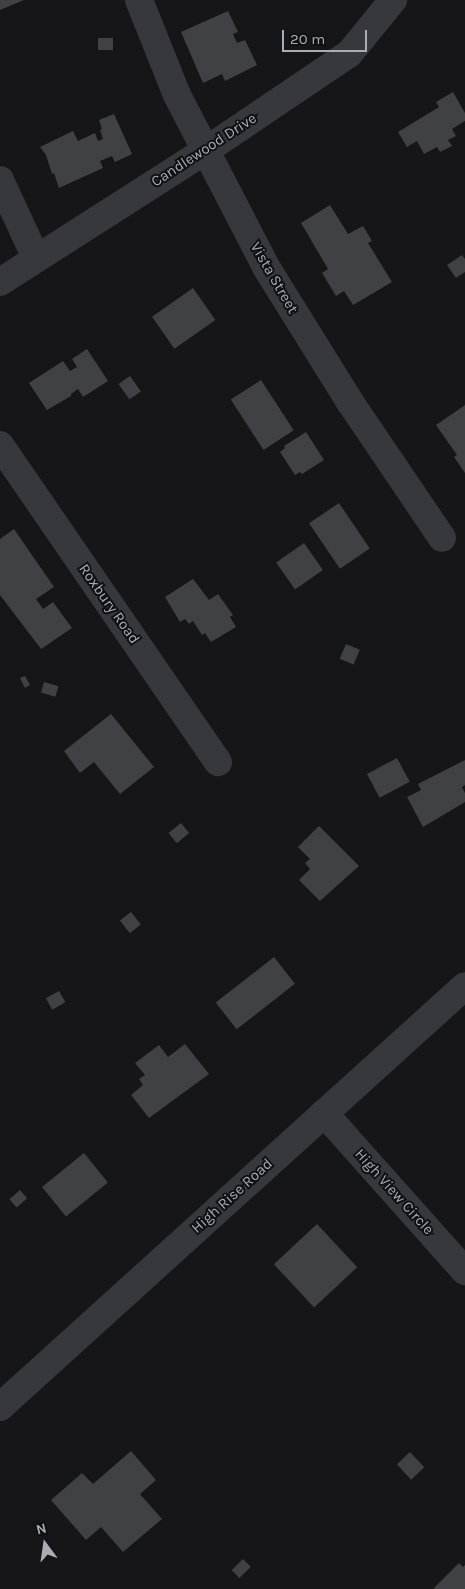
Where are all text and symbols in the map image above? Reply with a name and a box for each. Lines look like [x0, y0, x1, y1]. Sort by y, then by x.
scale bar [285, 20, 370, 52]
text: 20 m [290, 30, 325, 48]
street label: Candlewood Drive [148, 109, 260, 191]
street label: Vista Street [246, 239, 302, 317]
street label: Roxbury Road [75, 561, 143, 647]
street label: High View Circle [351, 1145, 437, 1239]
street label: High Rise Road [188, 1155, 276, 1237]
north arrow [20, 1519, 70, 1569]
text: N [34, 1519, 48, 1538]

